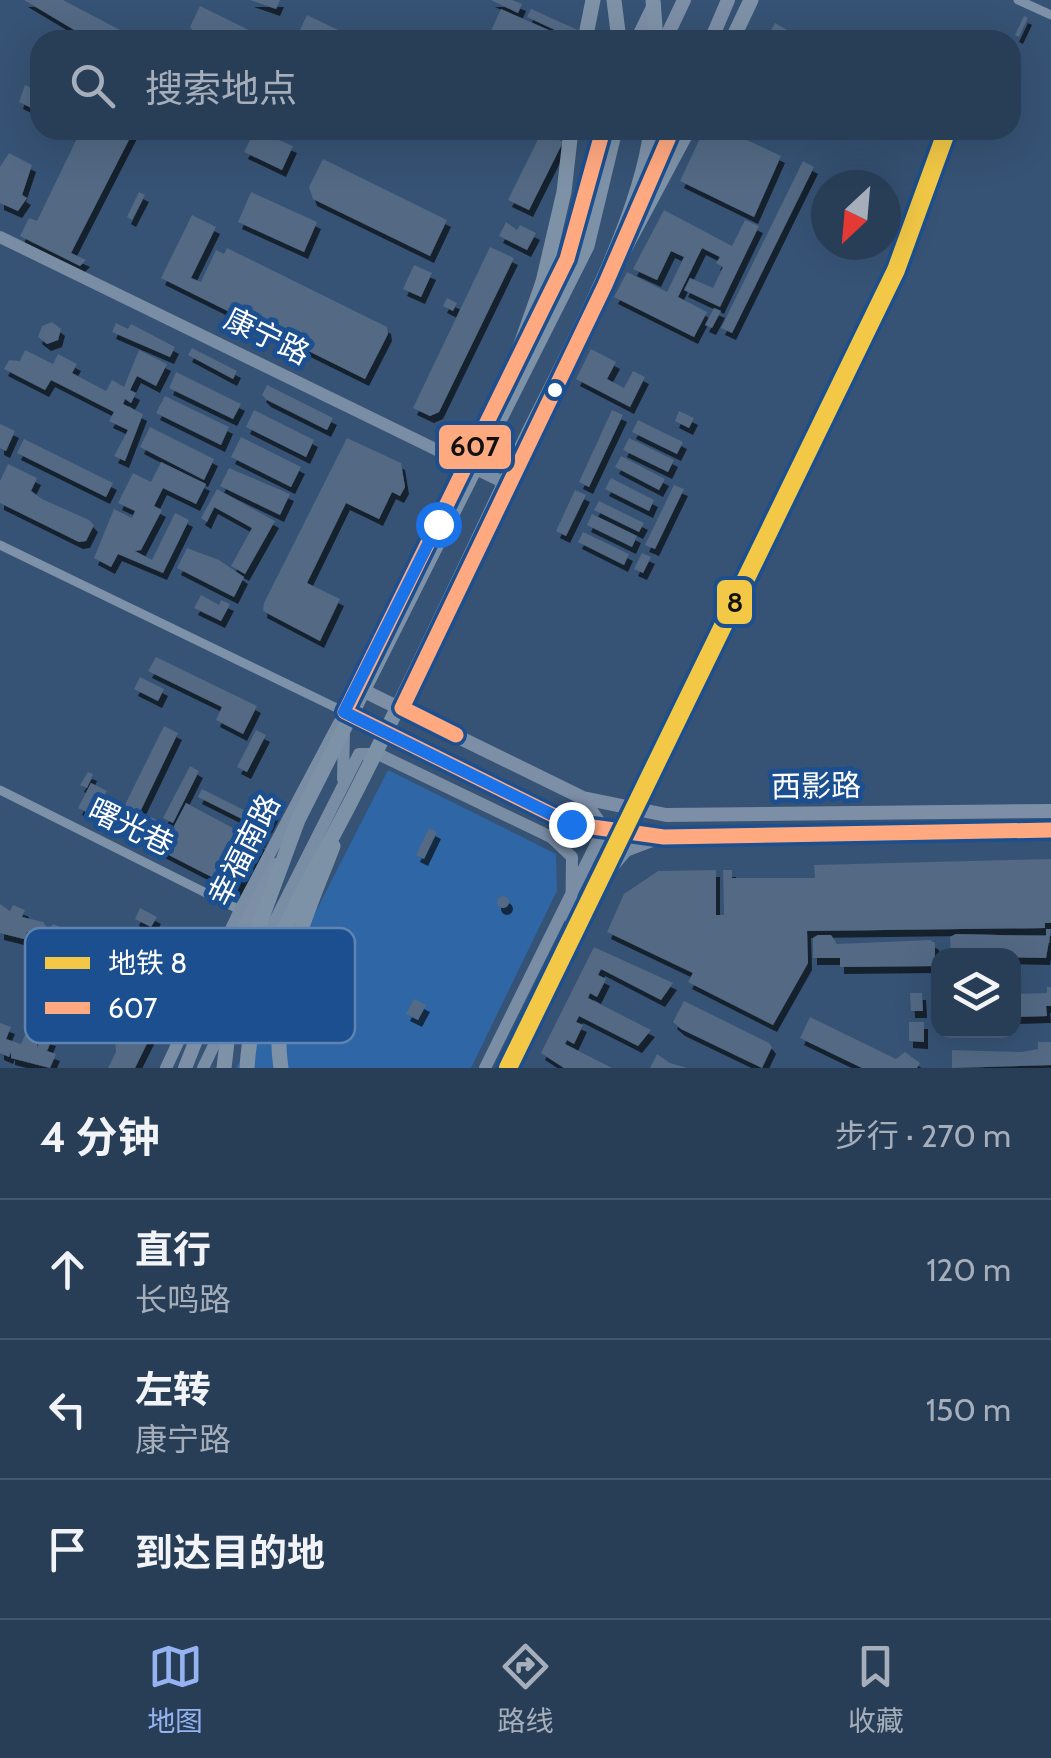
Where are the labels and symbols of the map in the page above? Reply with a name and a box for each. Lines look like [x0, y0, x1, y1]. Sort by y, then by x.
north arrow [811, 170, 901, 260]
street label: 康宁路 [218, 300, 316, 372]
unlabelled marker [545, 380, 565, 400]
line badge: 607 [437, 423, 513, 471]
text: 607 [450, 429, 501, 463]
route start [416, 502, 462, 548]
line badge: 8 [715, 578, 754, 626]
text: 8 [727, 585, 743, 619]
street label: 西影路 [771, 767, 861, 805]
street label: 幸福南路 [200, 788, 288, 912]
street label: 曙光巷 [82, 791, 180, 863]
route end [549, 802, 595, 848]
legend [25, 928, 355, 1043]
text: 地铁 8 [108, 946, 187, 980]
text: 607 [108, 991, 157, 1025]

